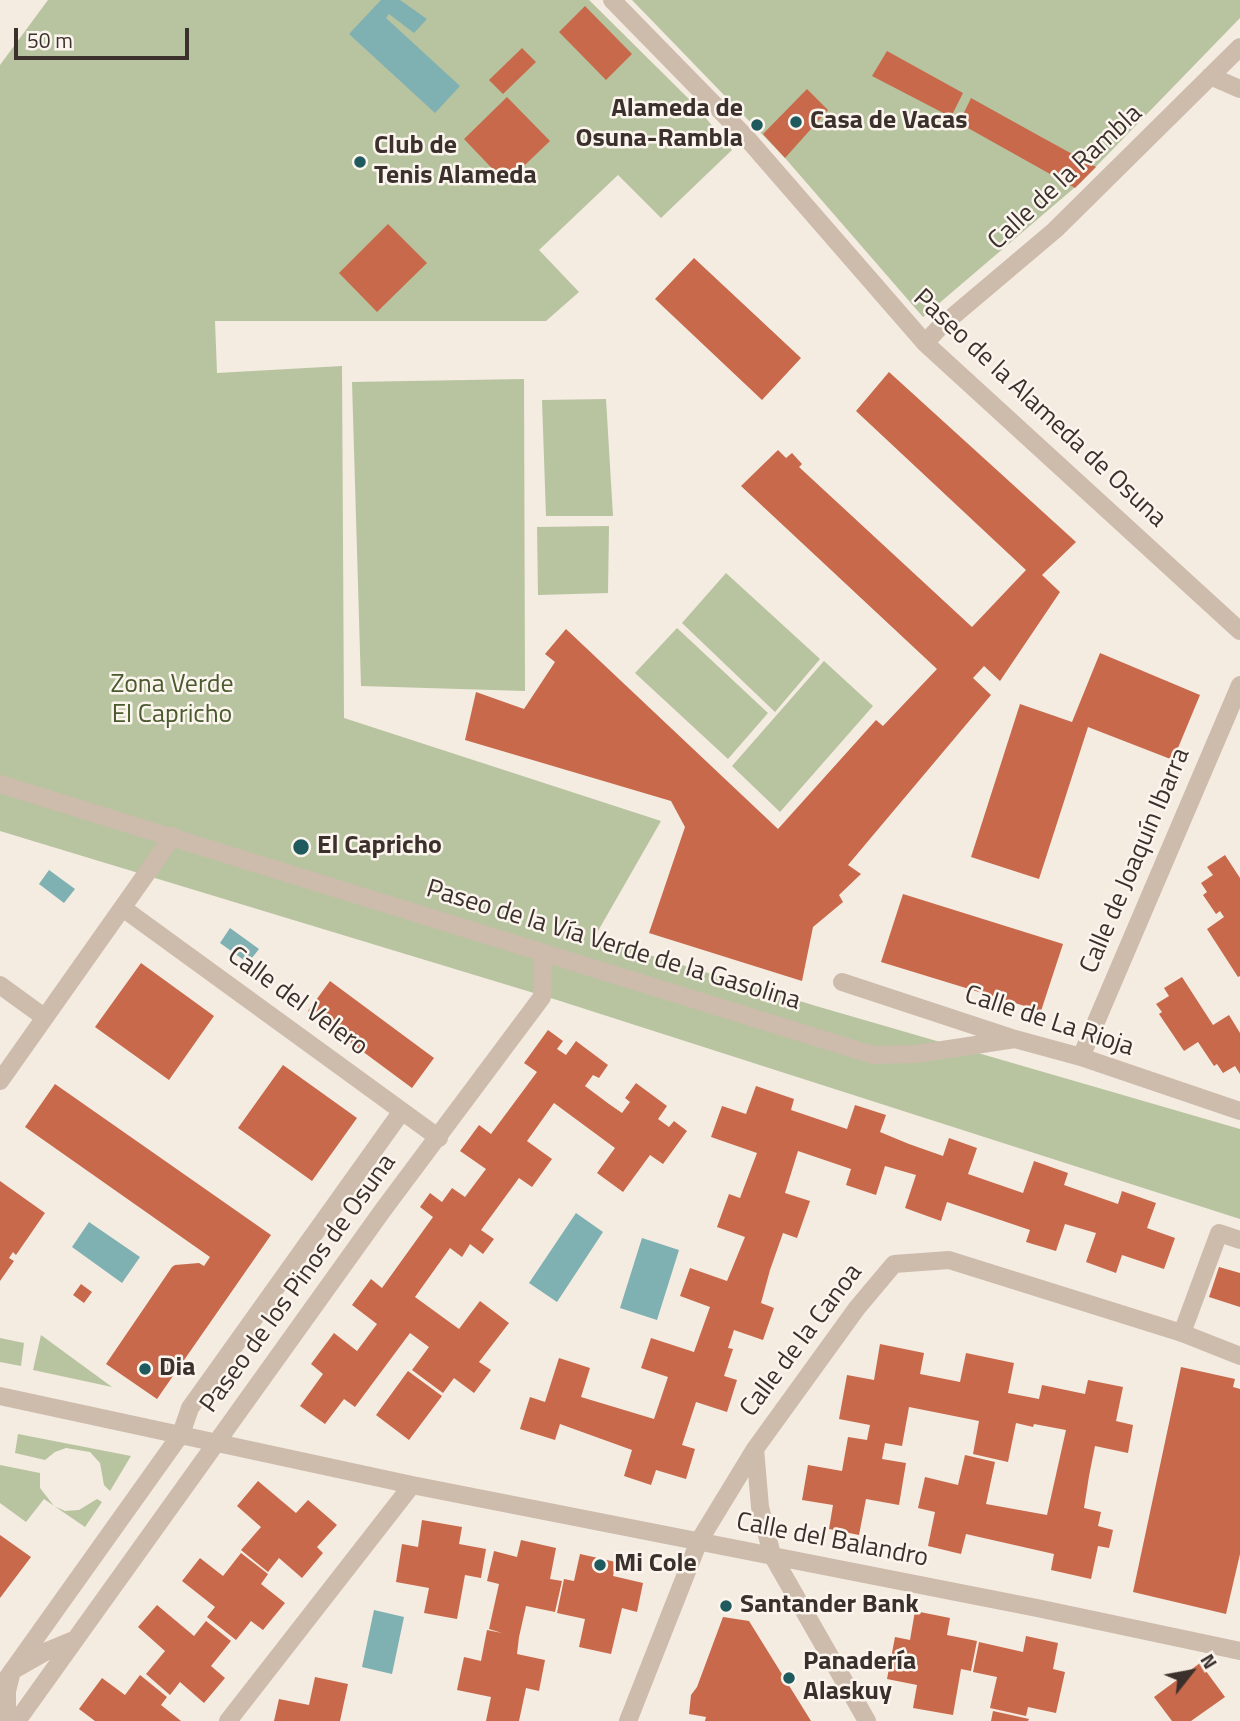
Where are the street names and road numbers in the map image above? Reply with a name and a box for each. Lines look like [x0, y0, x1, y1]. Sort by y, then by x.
street label: Calle de la Rambla [983, 99, 1149, 257]
street label: Paseo de la Alameda de Osuna [906, 283, 1172, 535]
street label: Calle de Joaquín Ibarra [1074, 744, 1198, 978]
street label: Paseo de la Vía Verde de la Gasolina [422, 874, 804, 1018]
street label: Calle del Velero [221, 941, 373, 1063]
street label: Calle de La Rioja [960, 980, 1138, 1064]
street label: Paseo de los Pinos de Osuna [195, 1148, 403, 1420]
street label: Calle de la Canoa [734, 1258, 870, 1424]
street label: Calle del Balandro [733, 1507, 931, 1575]

